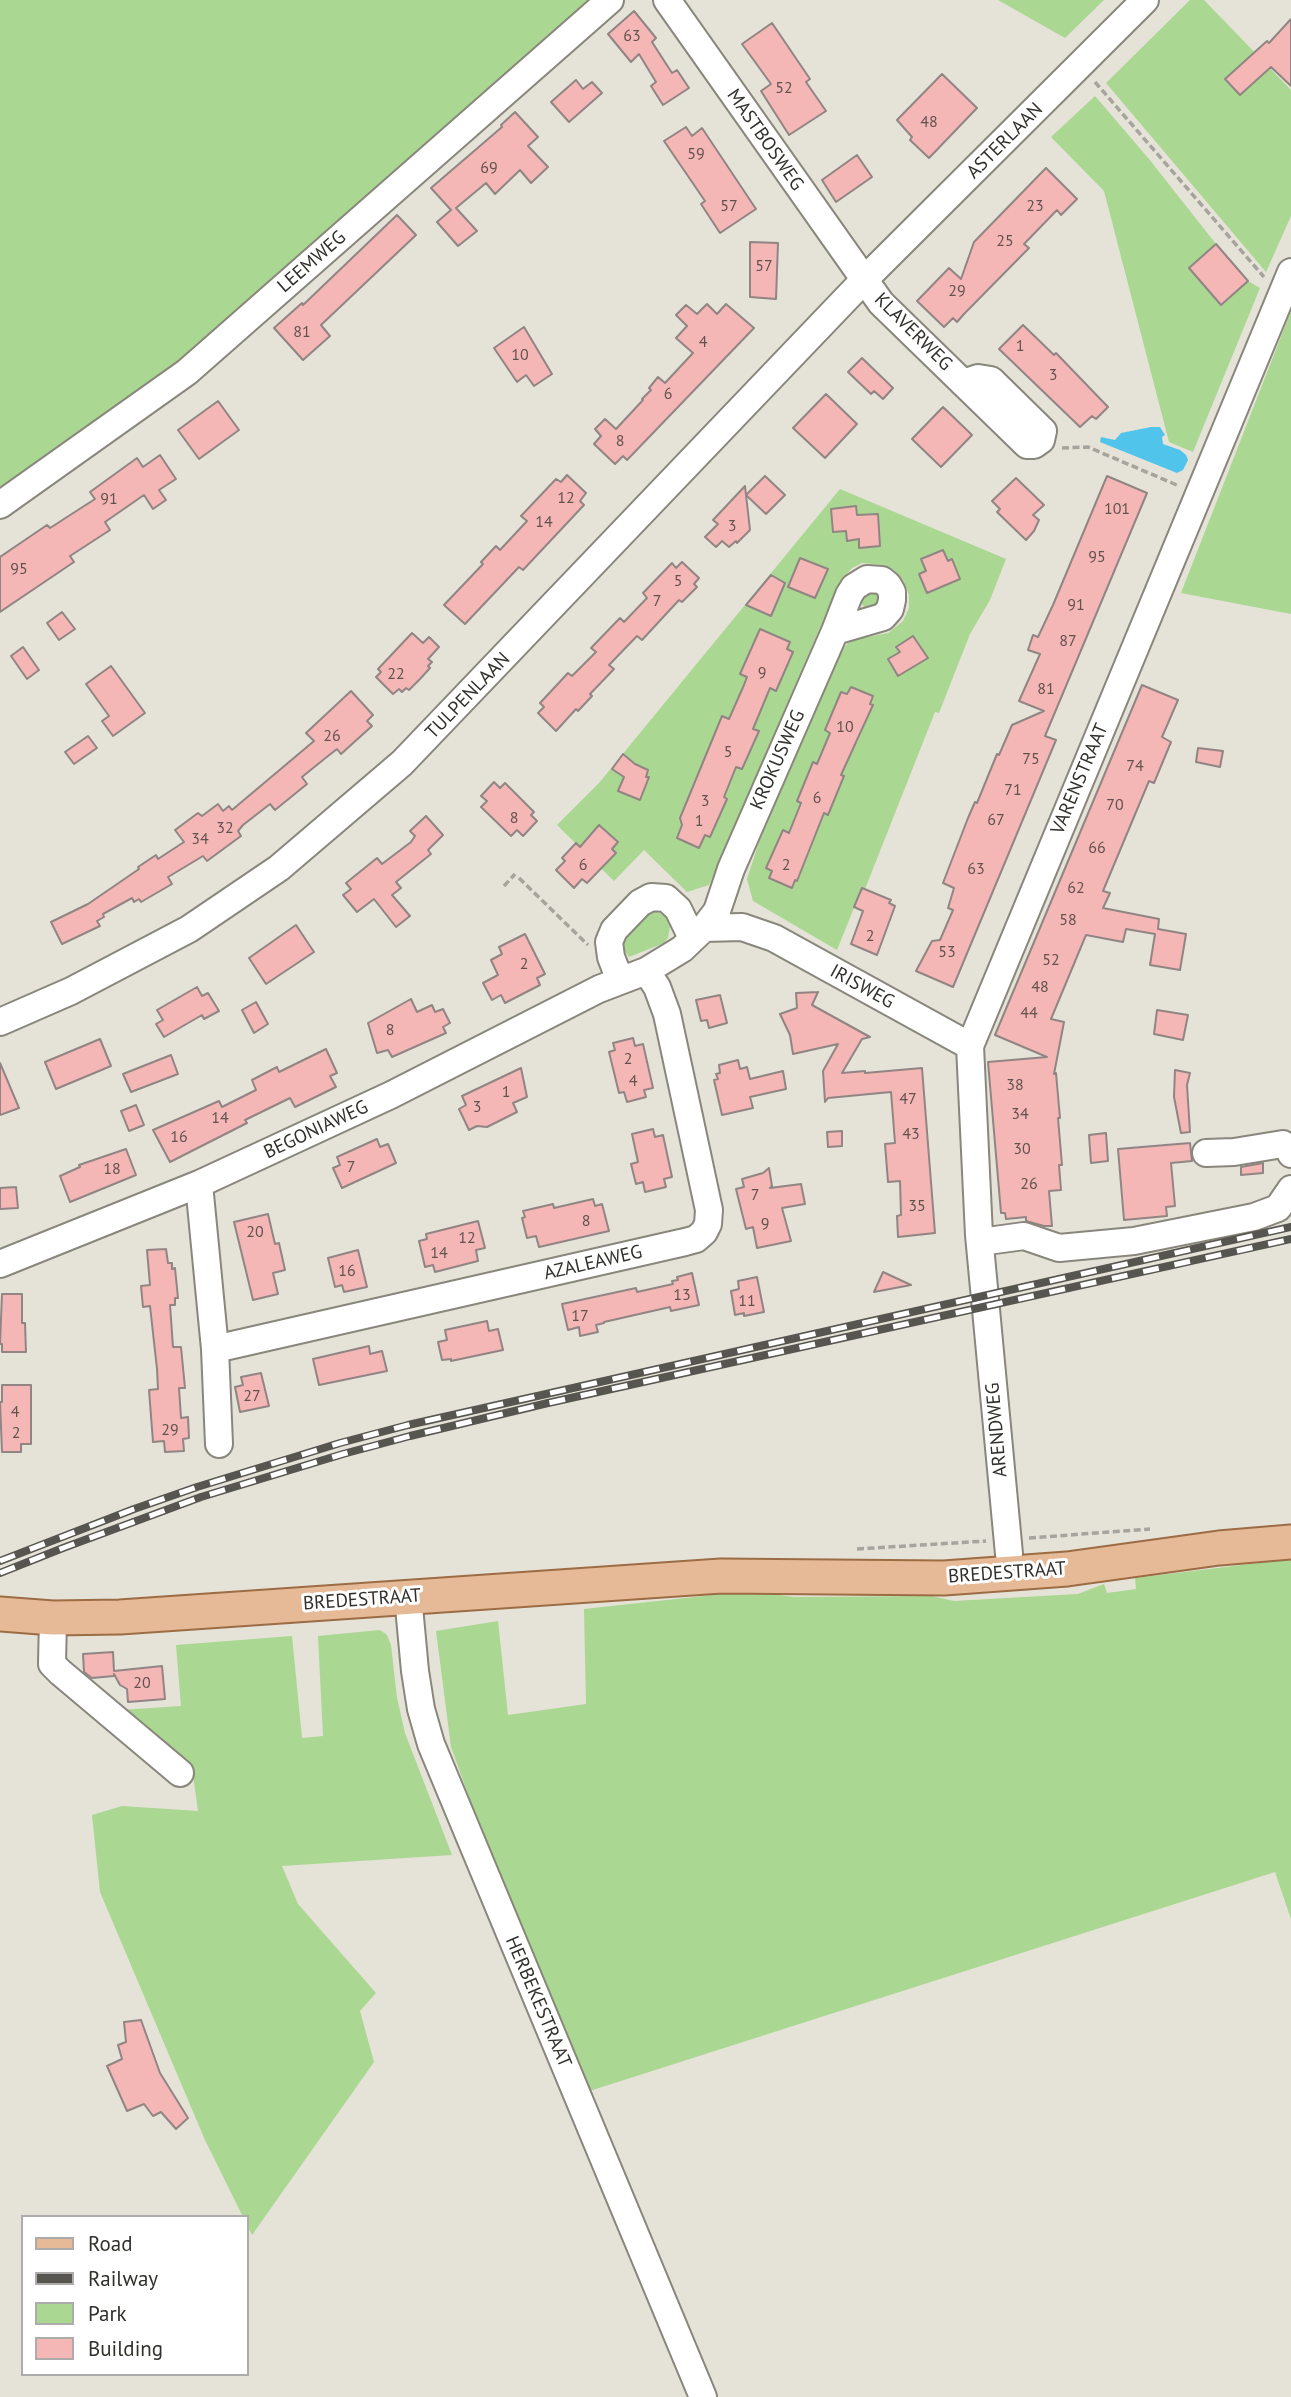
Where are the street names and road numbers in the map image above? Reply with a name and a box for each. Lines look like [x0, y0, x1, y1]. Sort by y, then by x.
street label: MASTBOSWEG [722, 85, 808, 195]
street label: ASTERLAAN [962, 98, 1048, 184]
street label: LEEMWEG [273, 226, 351, 298]
street label: KLAVERWEG [869, 288, 957, 376]
street label: TULPENLAAN [421, 648, 515, 744]
street label: KROKUSWEG [746, 707, 810, 813]
street label: VARENSTRAAT [1046, 720, 1114, 838]
street label: IRISWEG [826, 960, 898, 1014]
street label: BEGONIAWEG [260, 1096, 372, 1164]
street label: AZALEAWEG [542, 1241, 644, 1285]
street label: ARENDWEG [982, 1382, 1012, 1478]
street label: BREDESTRAAT [947, 1558, 1067, 1588]
street label: BREDESTRAAT [302, 1585, 422, 1615]
street label: HERBEKESTRAAT [500, 1933, 576, 2071]

